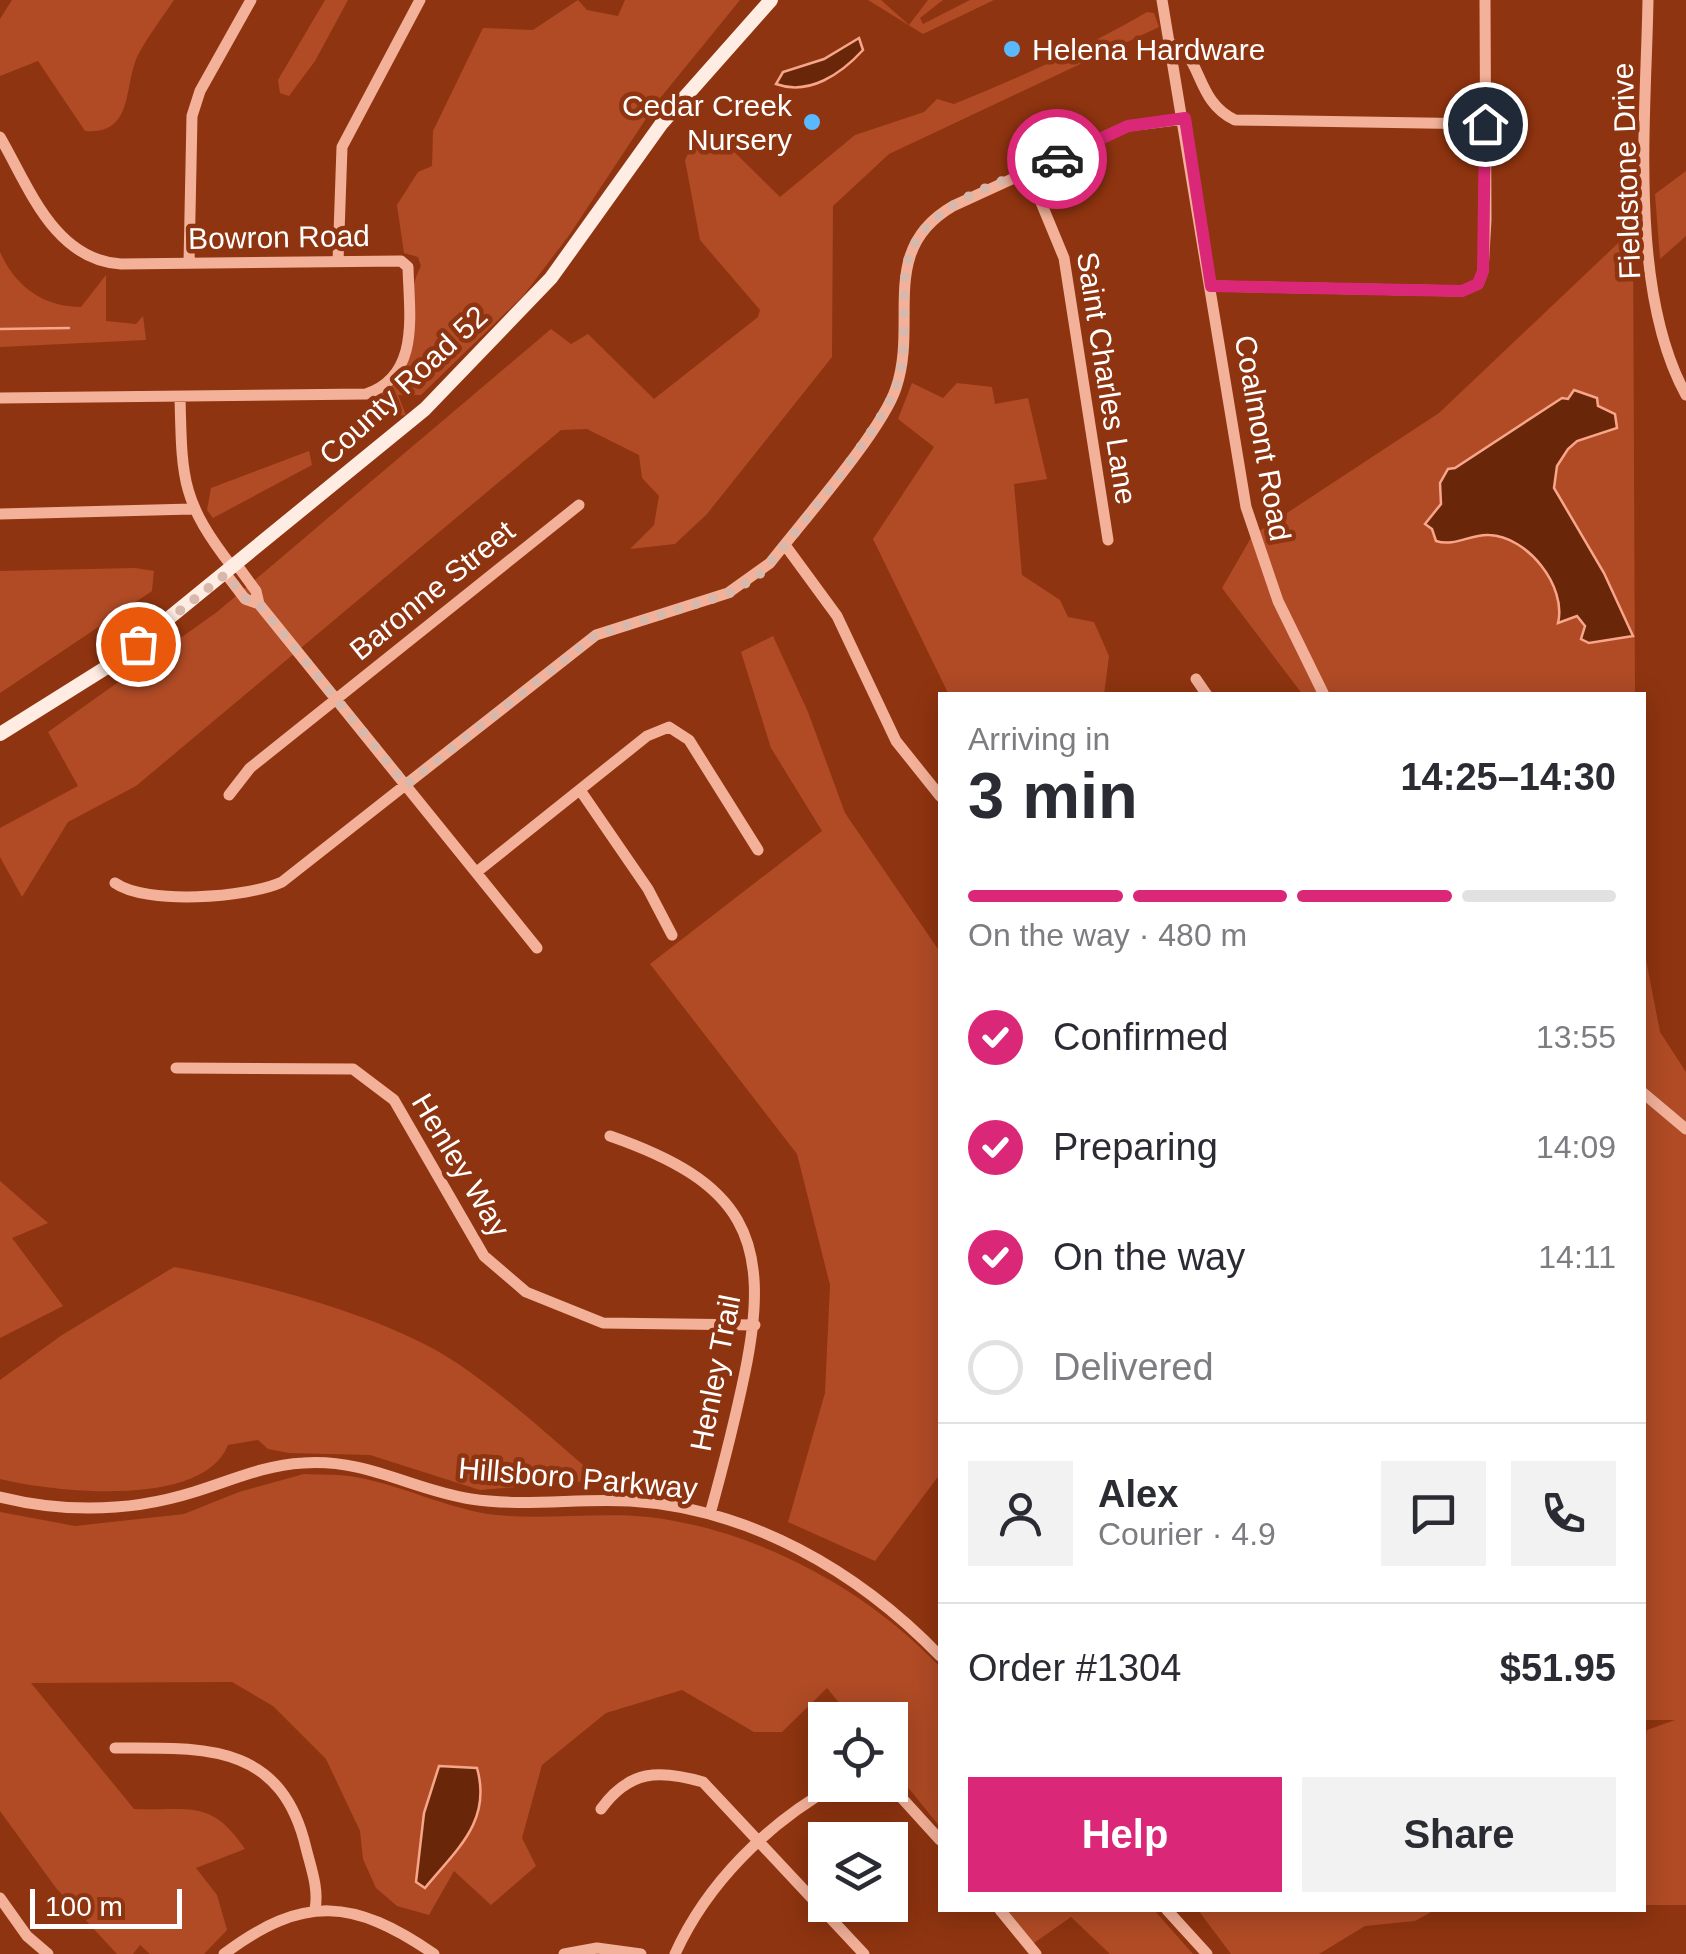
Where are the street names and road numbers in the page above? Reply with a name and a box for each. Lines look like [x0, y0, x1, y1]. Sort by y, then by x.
street label: Fieldstone Drive [1606, 62, 1646, 280]
street label: Bowron Road [188, 219, 370, 255]
street label: Saint Charles Lane [1071, 249, 1143, 507]
street label: County Road 52 [312, 299, 494, 471]
street label: Coalmont Road [1229, 332, 1297, 544]
street label: Baronne Street [343, 513, 521, 666]
street label: Henley Way [405, 1088, 517, 1242]
street label: Henley Trail [684, 1292, 746, 1454]
street label: Hillsboro Parkway [457, 1451, 699, 1505]

